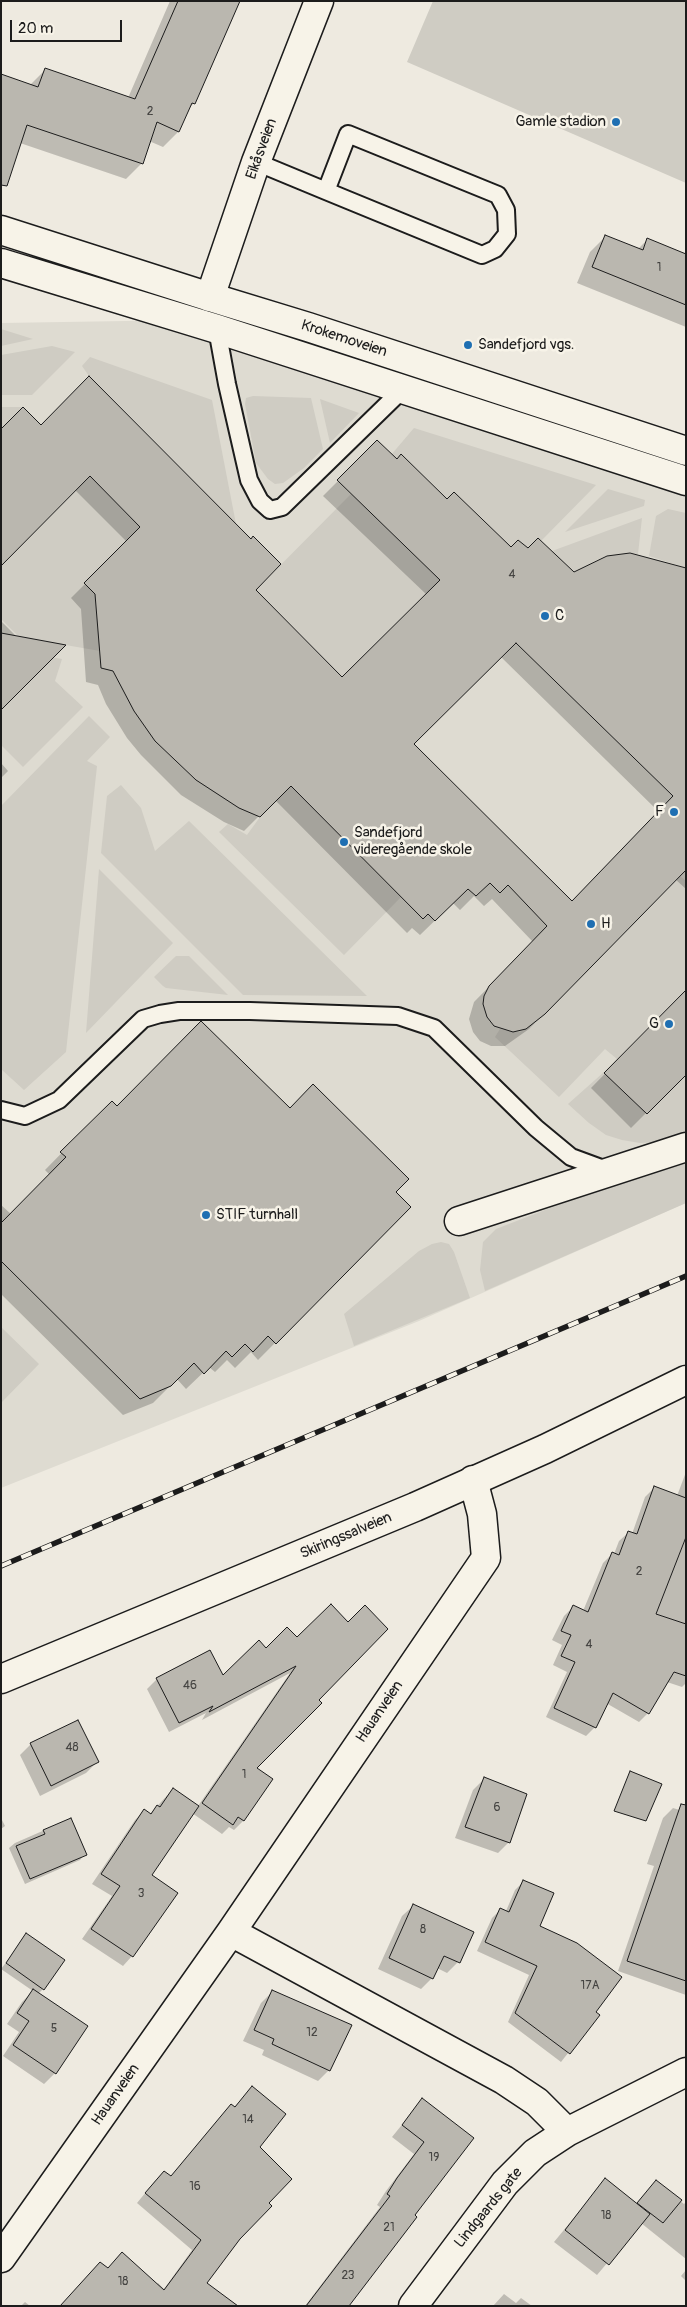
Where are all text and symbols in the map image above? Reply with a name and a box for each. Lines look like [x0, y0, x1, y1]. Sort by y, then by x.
scale bar [12, 10, 125, 42]
text: 20 m [18, 19, 53, 38]
house number: 2 [147, 105, 153, 119]
place label: Gamle stadion [515, 113, 606, 131]
street label: Eikåsveien [243, 116, 281, 182]
marker: Gamle stadion [610, 116, 622, 128]
house number: 1 [657, 261, 661, 275]
street label: Krokemoveien [299, 317, 389, 361]
place label: Sandefjord vgs. [478, 336, 574, 354]
marker: Sandefjord vgs. [462, 339, 474, 351]
house number: 4 [509, 568, 515, 582]
place label: C [555, 607, 564, 625]
marker: C [539, 610, 551, 622]
place label: F [655, 803, 664, 821]
marker: F [668, 806, 680, 818]
place label: Sandefjord videregående skole [354, 824, 472, 859]
marker: Sandefjord videregående skole [338, 836, 350, 848]
place label: H [601, 915, 610, 933]
marker: H [585, 918, 597, 930]
place label: G [649, 1015, 659, 1033]
marker: G [663, 1018, 675, 1030]
place label: STIF turnhall [216, 1206, 298, 1224]
marker: STIF turnhall [200, 1209, 212, 1221]
street label: Skiringssalveien [297, 1509, 395, 1563]
house number: 2 [636, 1565, 642, 1579]
house number: 4 [586, 1638, 592, 1652]
street label: Hauanveien [353, 1677, 407, 1747]
house number: 46 [183, 1679, 197, 1693]
house number: 48 [65, 1741, 79, 1755]
house number: 1 [242, 1768, 246, 1782]
house number: 6 [494, 1801, 500, 1815]
house number: 3 [138, 1887, 144, 1901]
house number: 8 [420, 1923, 426, 1937]
house number: 17A [581, 1979, 599, 1993]
house number: 5 [51, 2022, 57, 2036]
house number: 12 [306, 2026, 318, 2040]
street label: Hauanveien [88, 2061, 144, 2129]
house number: 14 [242, 2113, 254, 2127]
house number: 19 [429, 2151, 439, 2165]
street label: Lindgaards gate [451, 2164, 527, 2252]
house number: 16 [189, 2180, 201, 2194]
house number: 18 [601, 2209, 611, 2223]
house number: 21 [383, 2221, 395, 2235]
house number: 23 [341, 2269, 355, 2283]
house number: 18 [118, 2275, 128, 2289]

